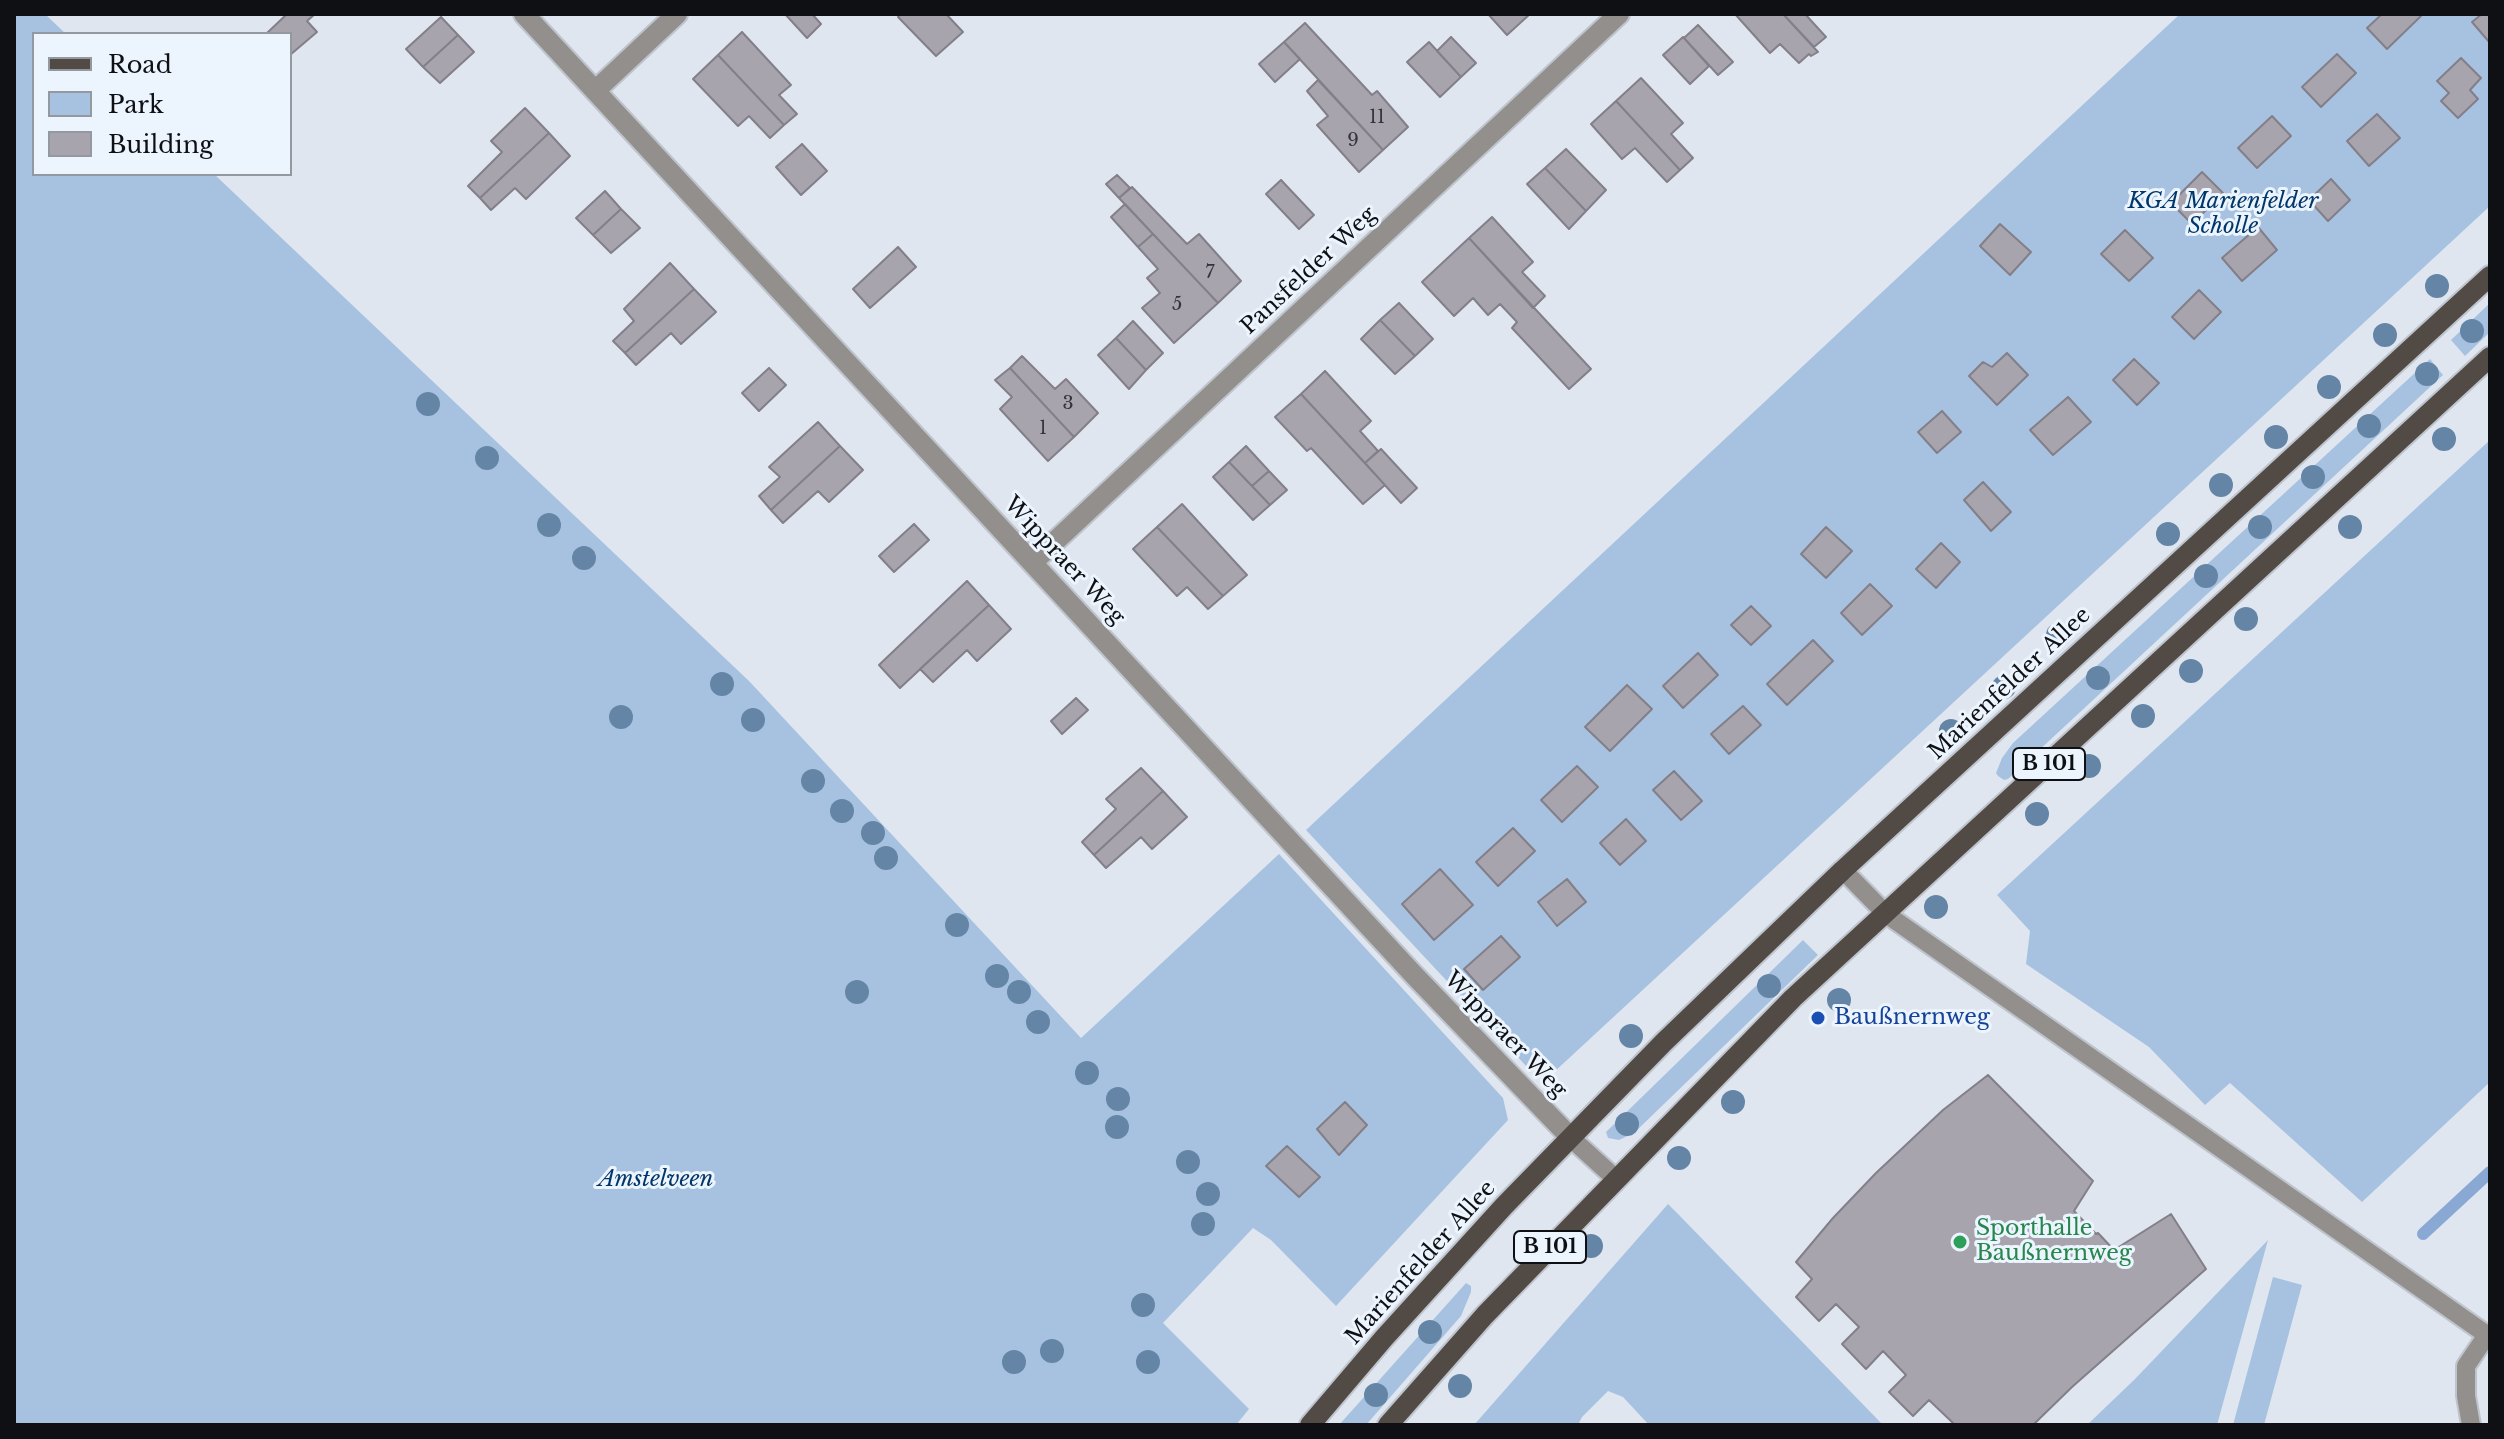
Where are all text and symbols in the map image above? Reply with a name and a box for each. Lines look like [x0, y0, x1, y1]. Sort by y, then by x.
legend [32, 32, 292, 176]
text: Road [108, 50, 172, 79]
text: Park [108, 90, 164, 119]
house number: 11 [1369, 107, 1385, 129]
text: Building [108, 130, 214, 159]
house number: 9 [1347, 130, 1359, 152]
park label: KGA Marienfelder Scholle [2128, 189, 2318, 240]
street label: Pansfelder Weg [1236, 202, 1382, 340]
house number: 7 [1205, 262, 1215, 284]
house number: 5 [1172, 294, 1182, 316]
house number: 3 [1062, 393, 1074, 415]
house number: 1 [1039, 418, 1047, 440]
street label: Wippraer Weg [998, 492, 1130, 630]
street label: Marienfelder Allee [1924, 602, 2096, 766]
road number: B 101 [2013, 748, 2085, 780]
street label: Wippraer Weg [1438, 966, 1572, 1104]
place label: Baußnernweg [1834, 1005, 1990, 1031]
marker: Baußnernweg [1809, 1009, 1827, 1027]
park label: Amstelveen [599, 1167, 713, 1193]
street label: Marienfelder Allee [1341, 1176, 1501, 1350]
place label: Sporthalle Baußnernweg [1976, 1216, 2132, 1268]
road number: B 101 [1514, 1231, 1586, 1263]
marker: Sporthalle Baußnernweg [1951, 1233, 1969, 1251]

